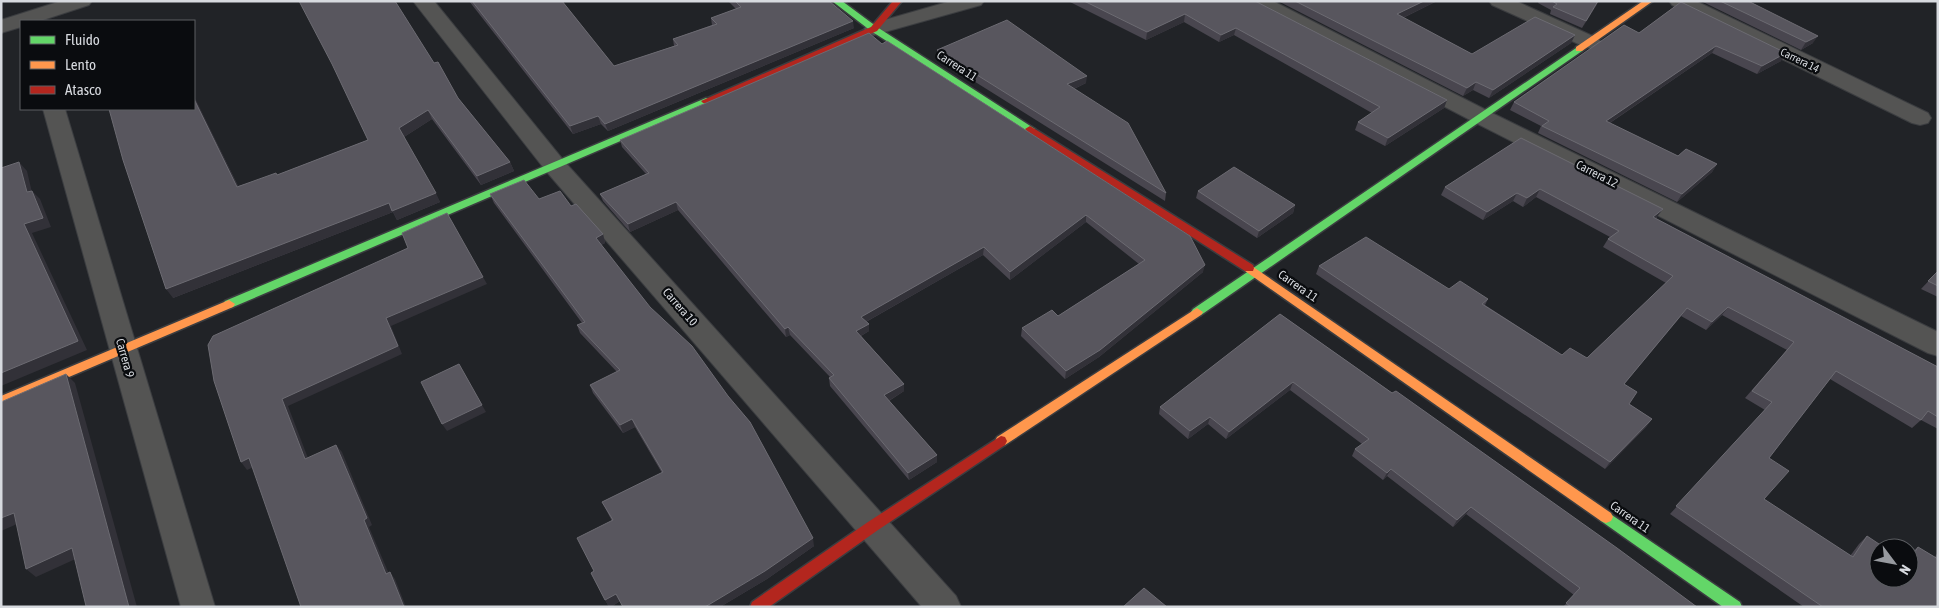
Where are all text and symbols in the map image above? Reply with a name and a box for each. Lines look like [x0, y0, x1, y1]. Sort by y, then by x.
legend [20, 20, 195, 110]
text: Fluido [65, 31, 100, 48]
street label: Carrera 14 [1779, 46, 1821, 74]
street label: Carrera 11 [934, 48, 980, 84]
text: Lento [65, 56, 96, 73]
text: Atasco [65, 81, 102, 98]
street label: Carrera 12 [1574, 157, 1620, 191]
street label: Carrera 11 [1275, 267, 1321, 305]
street label: Carrera 10 [660, 285, 700, 329]
street label: Carrera 9 [113, 337, 137, 379]
street label: Carrera 11 [1607, 498, 1653, 536]
north arrow [1869, 538, 1919, 588]
text: N [1896, 562, 1914, 578]

